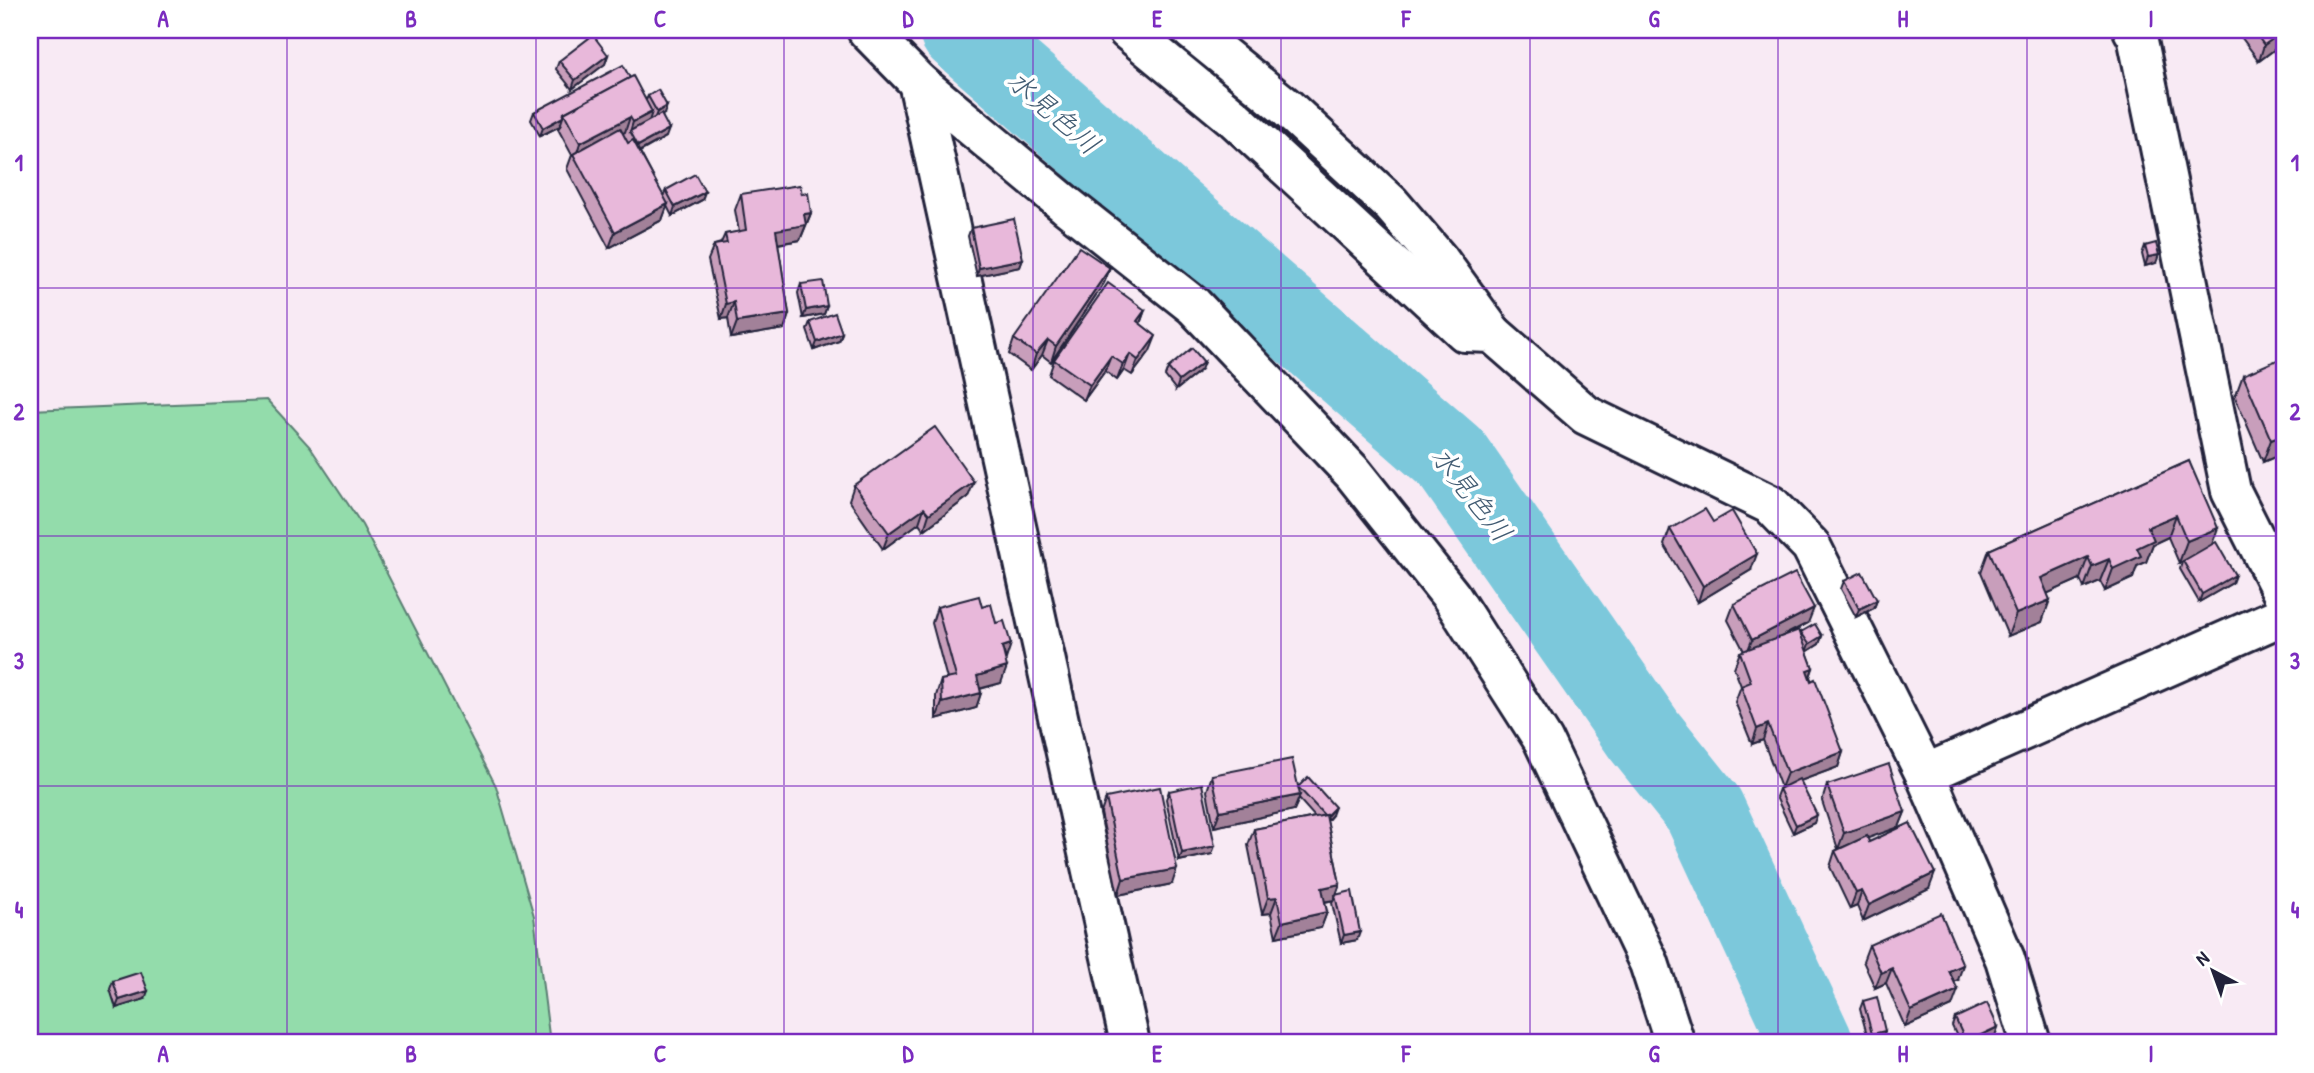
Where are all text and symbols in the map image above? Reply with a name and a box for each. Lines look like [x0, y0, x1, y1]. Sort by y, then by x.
text: A [157, 3, 169, 34]
text: B [405, 3, 417, 34]
text: C [654, 3, 666, 34]
text: D [903, 3, 915, 34]
text: E [1152, 3, 1163, 34]
text: F [1401, 3, 1412, 34]
text: G [1648, 3, 1660, 34]
text: H [1898, 3, 1909, 34]
text: I [2148, 3, 2154, 34]
water label: 水見色川 [999, 61, 1109, 163]
text: 1 [15, 147, 23, 178]
text: 1 [2291, 147, 2299, 178]
text: 2 [14, 396, 25, 427]
text: 2 [2290, 396, 2301, 427]
water label: 水見色川 [1423, 438, 1521, 550]
text: 3 [14, 645, 24, 676]
text: 3 [2290, 645, 2300, 676]
text: 4 [15, 894, 24, 925]
text: 4 [2291, 894, 2300, 925]
north arrow [2178, 936, 2248, 1006]
text: N [2190, 945, 2214, 971]
text: A [157, 1038, 169, 1069]
text: B [405, 1038, 417, 1069]
text: C [654, 1038, 666, 1069]
text: D [903, 1038, 915, 1069]
text: E [1152, 1038, 1163, 1069]
text: F [1401, 1038, 1412, 1069]
text: G [1648, 1038, 1660, 1069]
text: H [1898, 1038, 1909, 1069]
text: I [2148, 1038, 2154, 1069]

